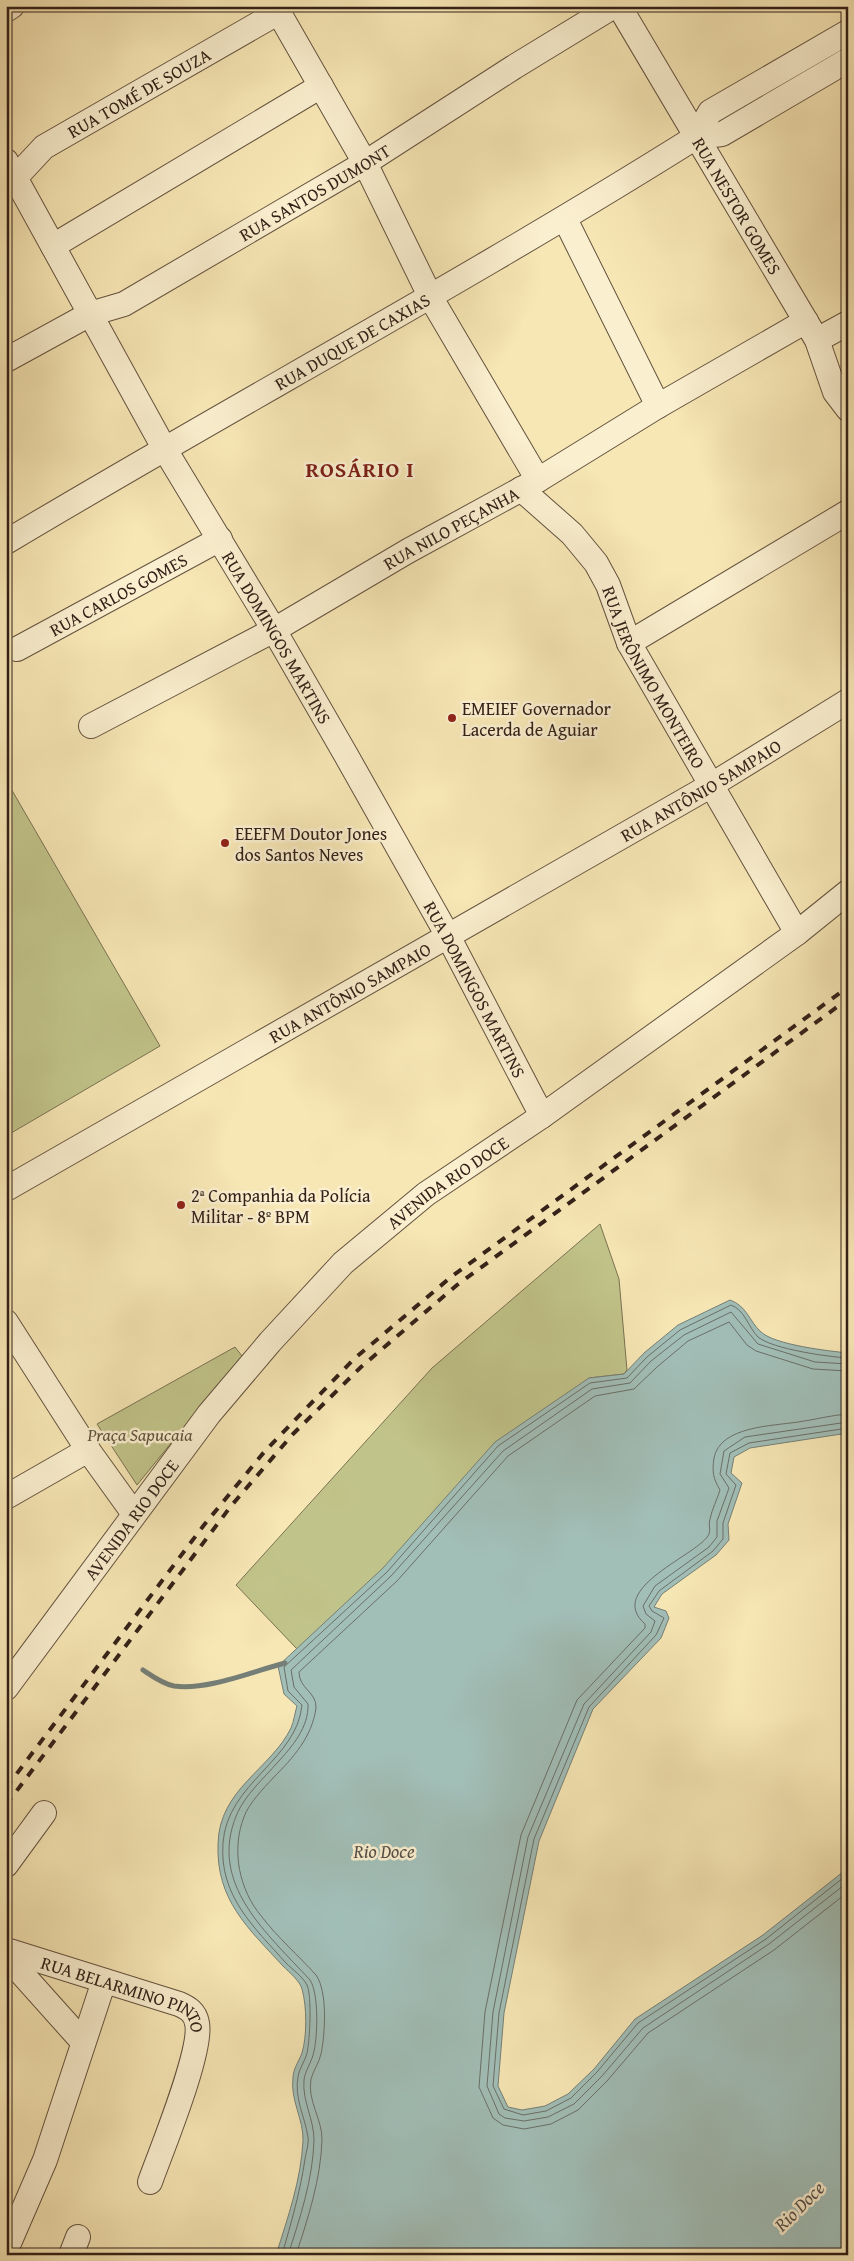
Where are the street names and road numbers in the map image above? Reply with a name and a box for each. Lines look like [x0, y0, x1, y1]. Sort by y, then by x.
street label: RUA TOMÉ DE SOUZA [62, 41, 215, 144]
street label: RUA NESTOR GOMES [686, 132, 789, 280]
street label: RUA SANTOS DUMONT [234, 137, 395, 248]
street label: RUA DUQUE DE CAXIAS [269, 286, 435, 397]
street label: RUA NILO PEÇANHA [378, 479, 524, 576]
street label: RUA CARLOS GOMES [44, 546, 192, 643]
street label: RUA DOMINGOS MARTINS [216, 546, 339, 729]
street label: RUA JERÔNIMO MONTEIRO [596, 582, 712, 774]
street label: RUA ANTÔNIO SAMPAIO [615, 732, 786, 848]
street label: RUA DOMINGOS MARTINS [417, 896, 533, 1082]
street label: RUA ANTÔNIO SAMPAIO [264, 935, 436, 1049]
street label: AVENIDA RIO DOCE [380, 1129, 514, 1235]
street label: AVENIDA RIO DOCE [77, 1453, 185, 1585]
street label: RUA BELARMINO PINTO [38, 1948, 211, 2033]

